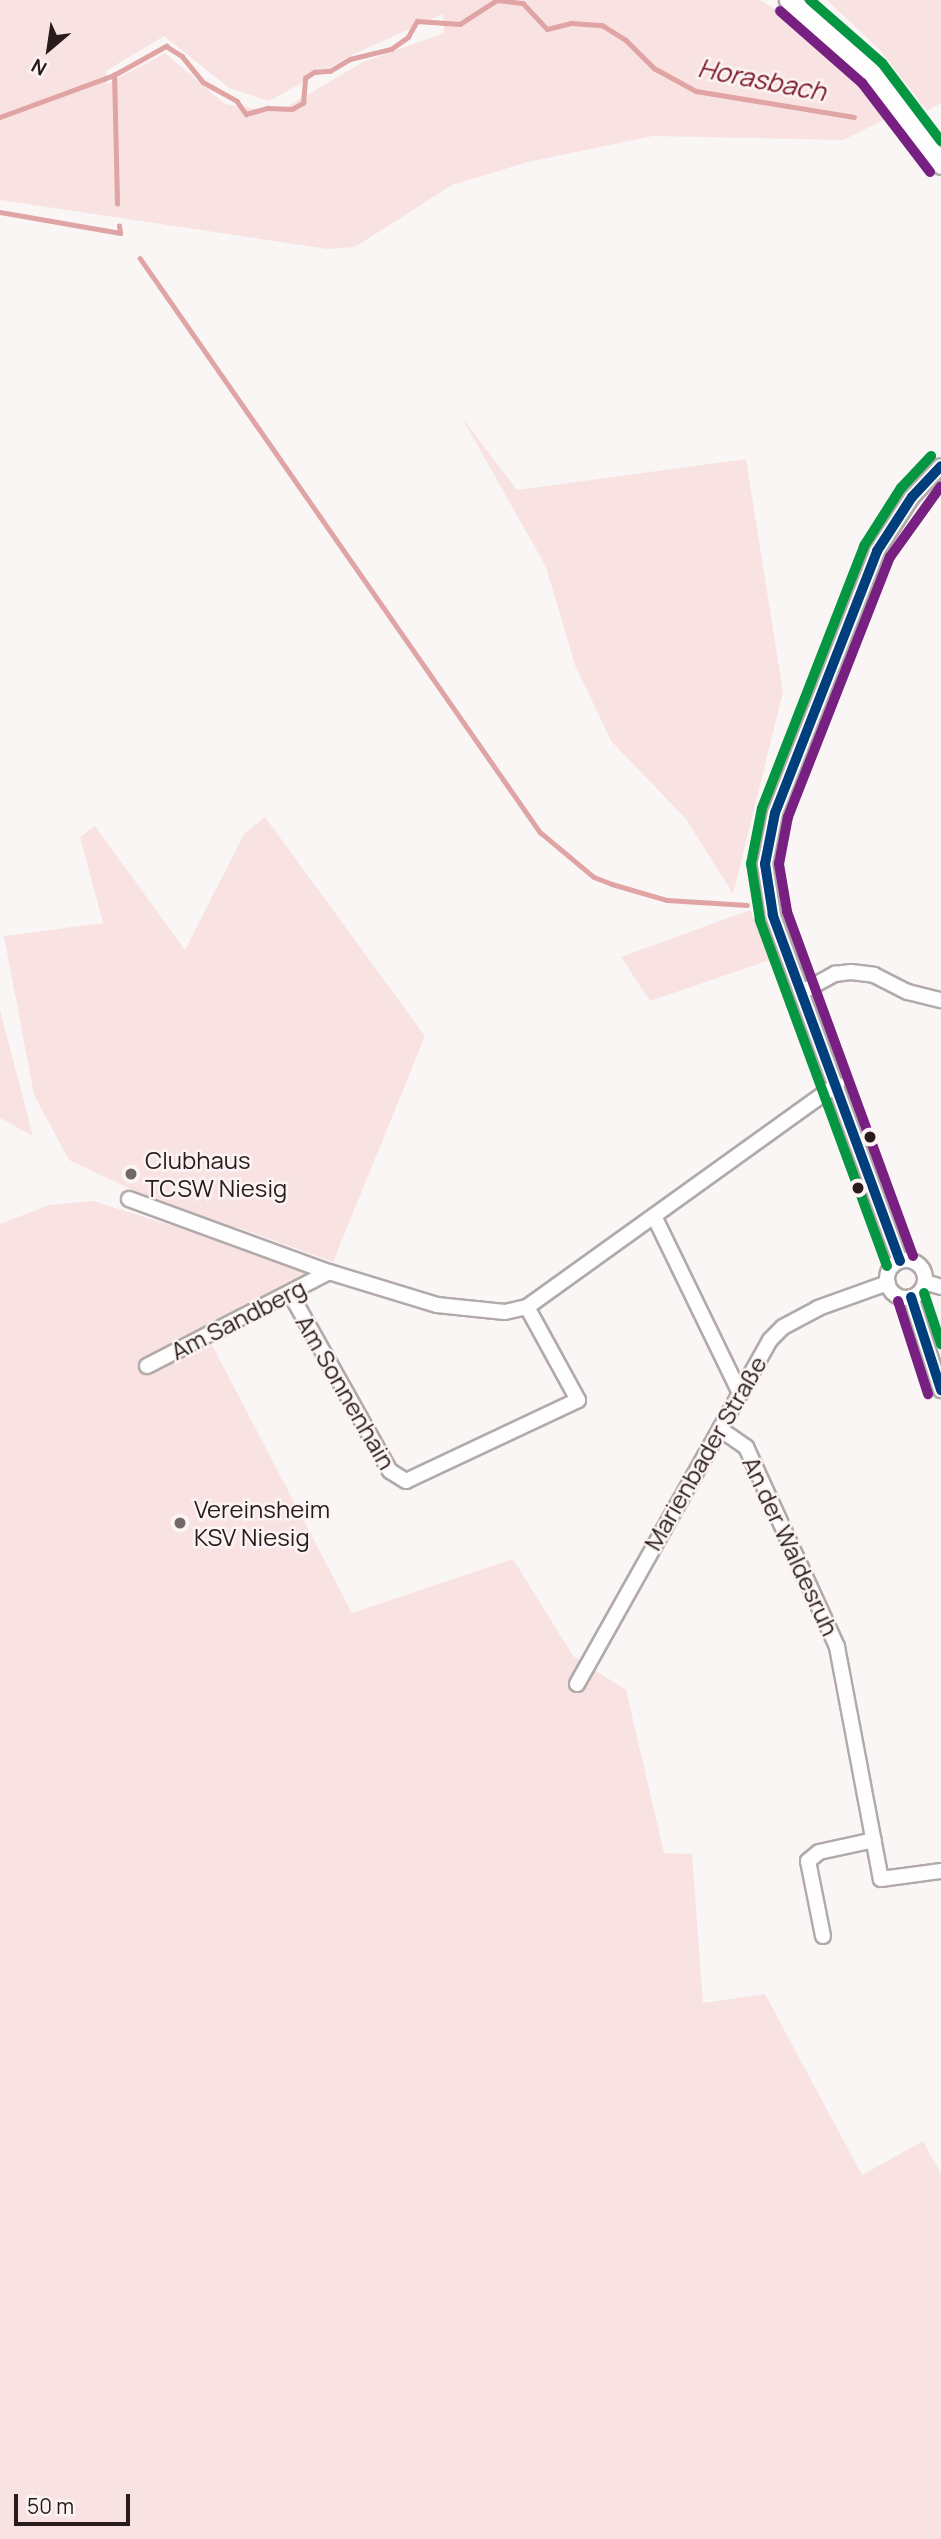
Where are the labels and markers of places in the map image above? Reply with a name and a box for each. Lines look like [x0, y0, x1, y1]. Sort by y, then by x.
unlabelled marker [863, 1130, 877, 1144]
place label: Clubhaus TCSW Niesig [145, 1146, 287, 1202]
marker: Clubhaus TCSW Niesig [123, 1166, 139, 1182]
unlabelled marker [851, 1181, 865, 1195]
place label: Vereinsheim KSV Niesig [194, 1495, 330, 1551]
marker: Vereinsheim KSV Niesig [172, 1515, 188, 1531]

